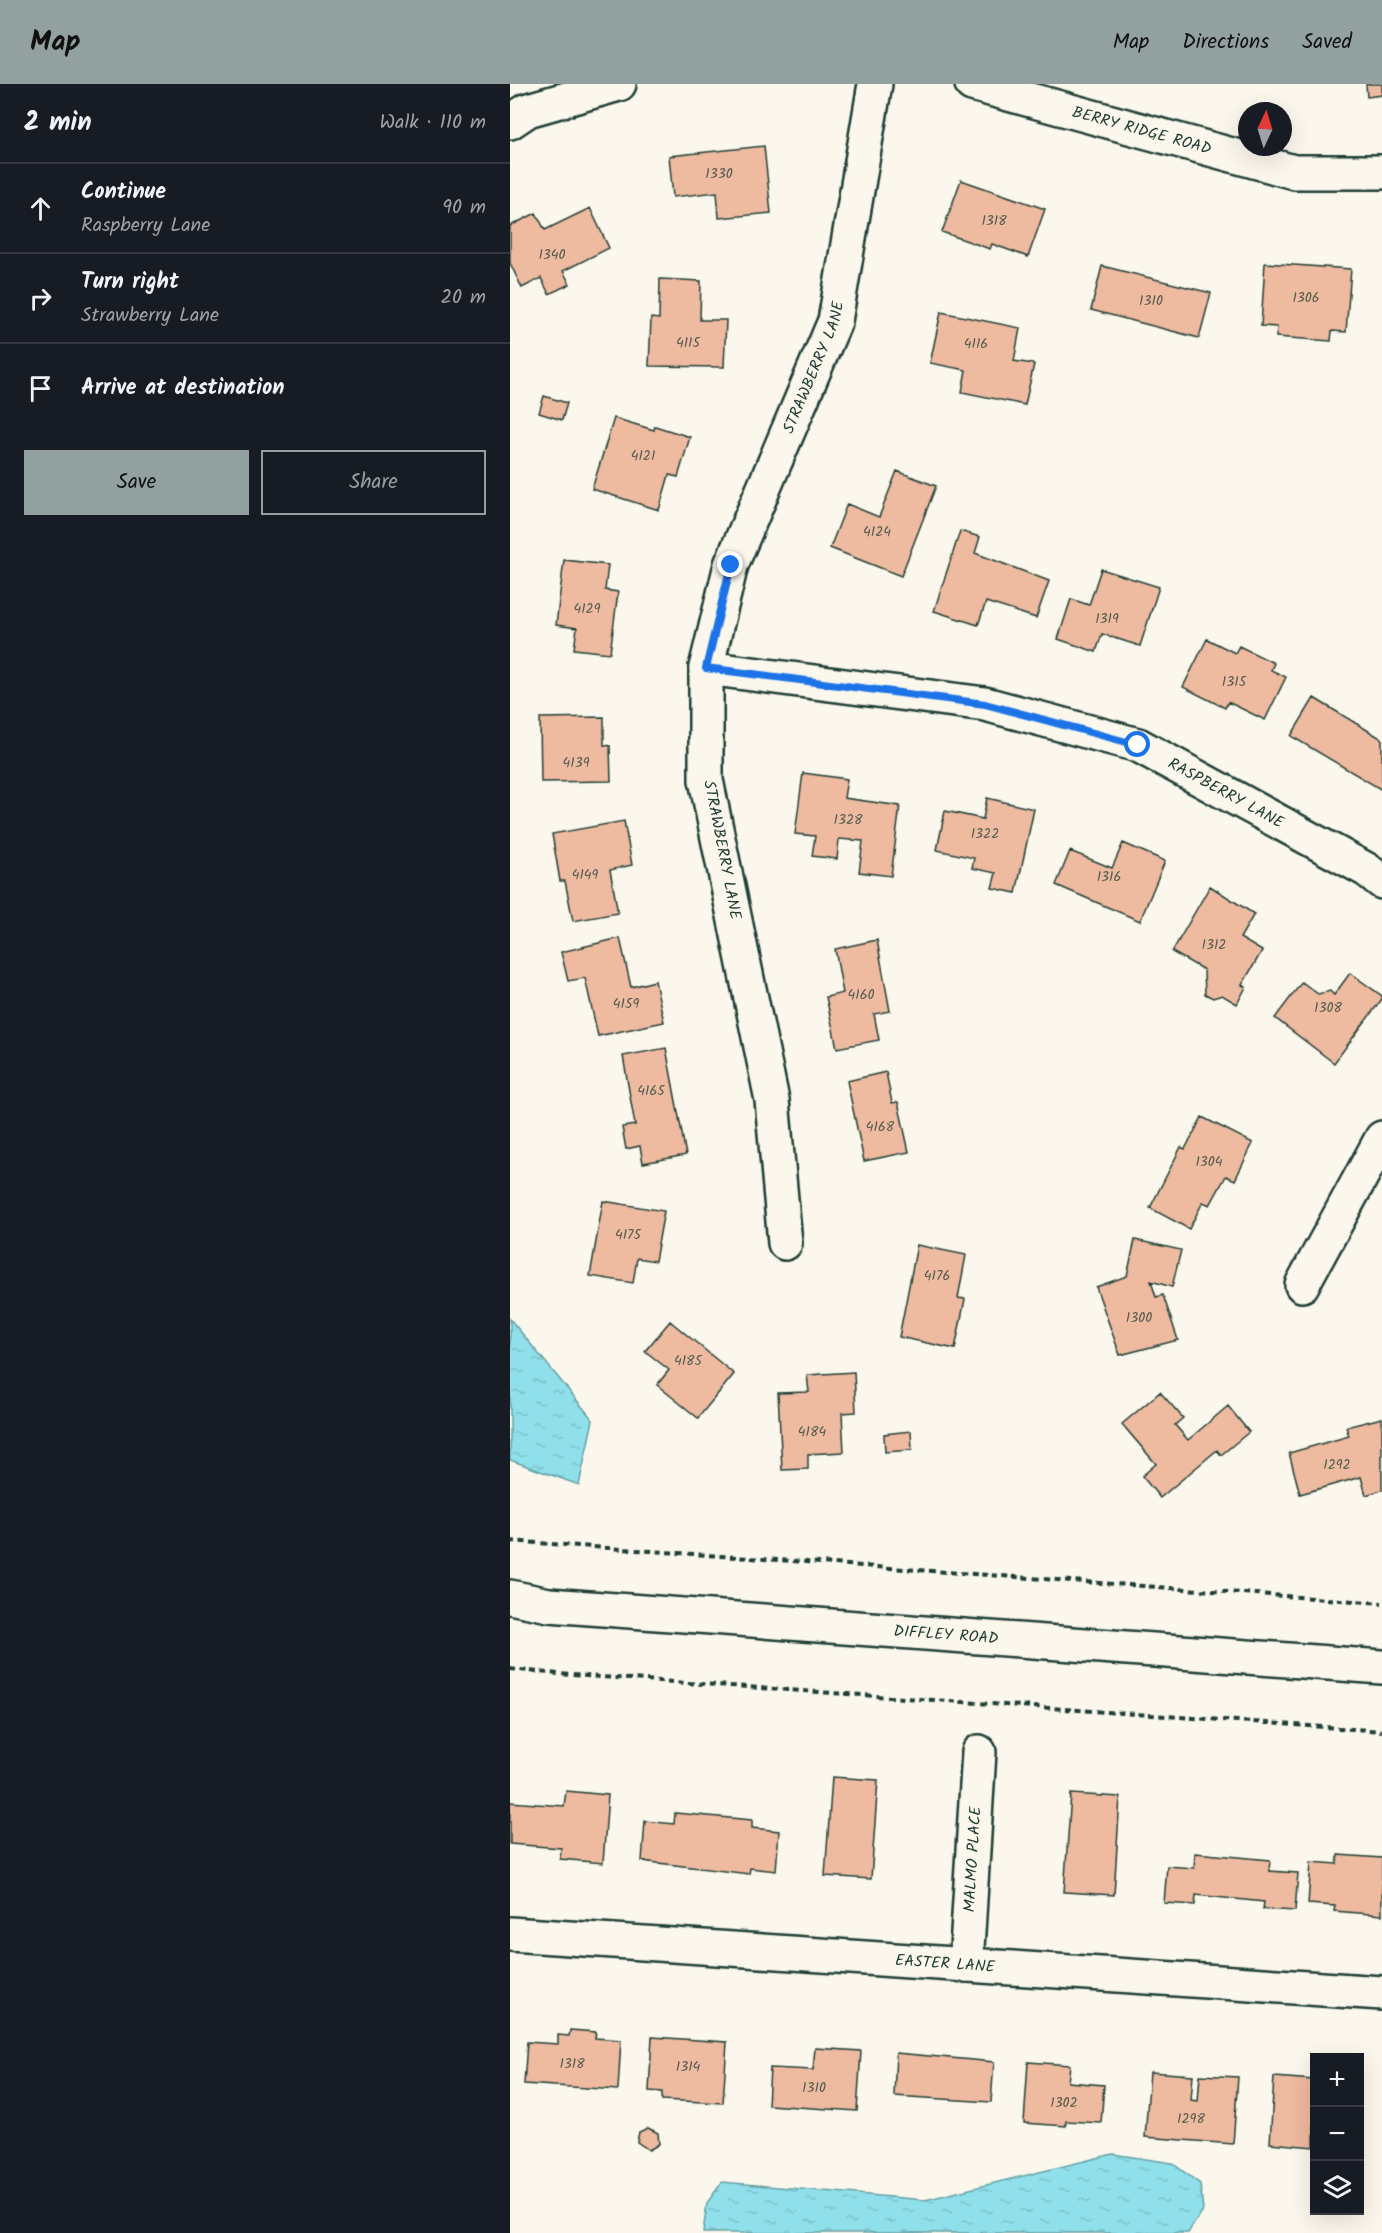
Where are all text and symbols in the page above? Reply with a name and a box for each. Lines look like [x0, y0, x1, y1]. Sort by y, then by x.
text: Map [30, 20, 81, 65]
text: Map [1113, 26, 1149, 59]
text: Directions [1182, 26, 1269, 59]
text: Saved [1302, 26, 1352, 59]
street label: BERRY RIDGE ROAD [1069, 99, 1214, 161]
text: 2 min [24, 102, 92, 144]
north arrow [1238, 102, 1292, 156]
text: Walk · 110 m [379, 107, 486, 139]
house number: 1330 [705, 163, 733, 185]
text: Continue [81, 175, 166, 210]
icon: ahead [24, 192, 57, 225]
text: 90 m [442, 192, 486, 224]
text: Raspberry Lane [81, 210, 210, 242]
house number: 1318 [981, 210, 1007, 232]
house number: 1340 [538, 244, 566, 266]
text: Turn right [81, 265, 179, 300]
icon: right [24, 282, 57, 315]
text: 20 m [440, 282, 486, 314]
house number: 1306 [1292, 287, 1320, 309]
house number: 1310 [1139, 290, 1163, 312]
street label: STRAWBERRY LANE [776, 298, 851, 437]
text: Strawberry Lane [81, 300, 219, 332]
house number: 4115 [676, 332, 701, 354]
house number: 4116 [964, 333, 988, 355]
text: Arrive at destination [81, 371, 284, 406]
icon: arrive [24, 372, 57, 405]
house number: 4121 [631, 445, 655, 467]
button: Save [24, 450, 249, 515]
button: Share [261, 450, 486, 515]
house number: 4124 [863, 521, 891, 543]
route end [717, 551, 743, 577]
house number: 4129 [573, 598, 601, 620]
house number: 1319 [1095, 608, 1119, 630]
house number: 1315 [1222, 671, 1248, 693]
route start [1124, 731, 1150, 757]
street label: RASPBERRY LANE [1163, 751, 1289, 835]
house number: 4139 [563, 752, 590, 774]
street label: STRAWBERRY LANE [696, 778, 748, 922]
house number: 1328 [834, 809, 863, 831]
house number: 1322 [971, 823, 999, 845]
house number: 4149 [572, 864, 598, 886]
house number: 1316 [1097, 866, 1121, 888]
house number: 1312 [1202, 934, 1226, 956]
house number: 4160 [848, 984, 874, 1006]
house number: 4159 [613, 993, 639, 1015]
house number: 1308 [1314, 997, 1342, 1019]
house number: 4165 [637, 1080, 666, 1102]
house number: 4168 [866, 1116, 895, 1138]
house number: 1304 [1195, 1151, 1223, 1173]
house number: 4175 [615, 1224, 643, 1246]
house number: 4176 [924, 1265, 950, 1287]
house number: 1300 [1126, 1307, 1152, 1329]
house number: 4185 [674, 1350, 704, 1372]
house number: 4184 [798, 1421, 826, 1443]
house number: 1292 [1323, 1454, 1351, 1476]
street label: DIFFLEY ROAD [893, 1618, 999, 1651]
street label: MALMO PLACE [957, 1805, 988, 1913]
street label: EASTER LANE [894, 1948, 996, 1979]
house number: 1318 [559, 2053, 585, 2075]
map controls [1310, 2053, 1364, 2215]
button: + [1310, 2053, 1364, 2107]
house number: 1314 [676, 2056, 701, 2078]
house number: 1310 [802, 2077, 826, 2099]
house number: 1302 [1050, 2092, 1078, 2114]
button: − [1310, 2107, 1364, 2161]
house number: 1298 [1177, 2108, 1205, 2130]
button: layers [1310, 2161, 1364, 2215]

